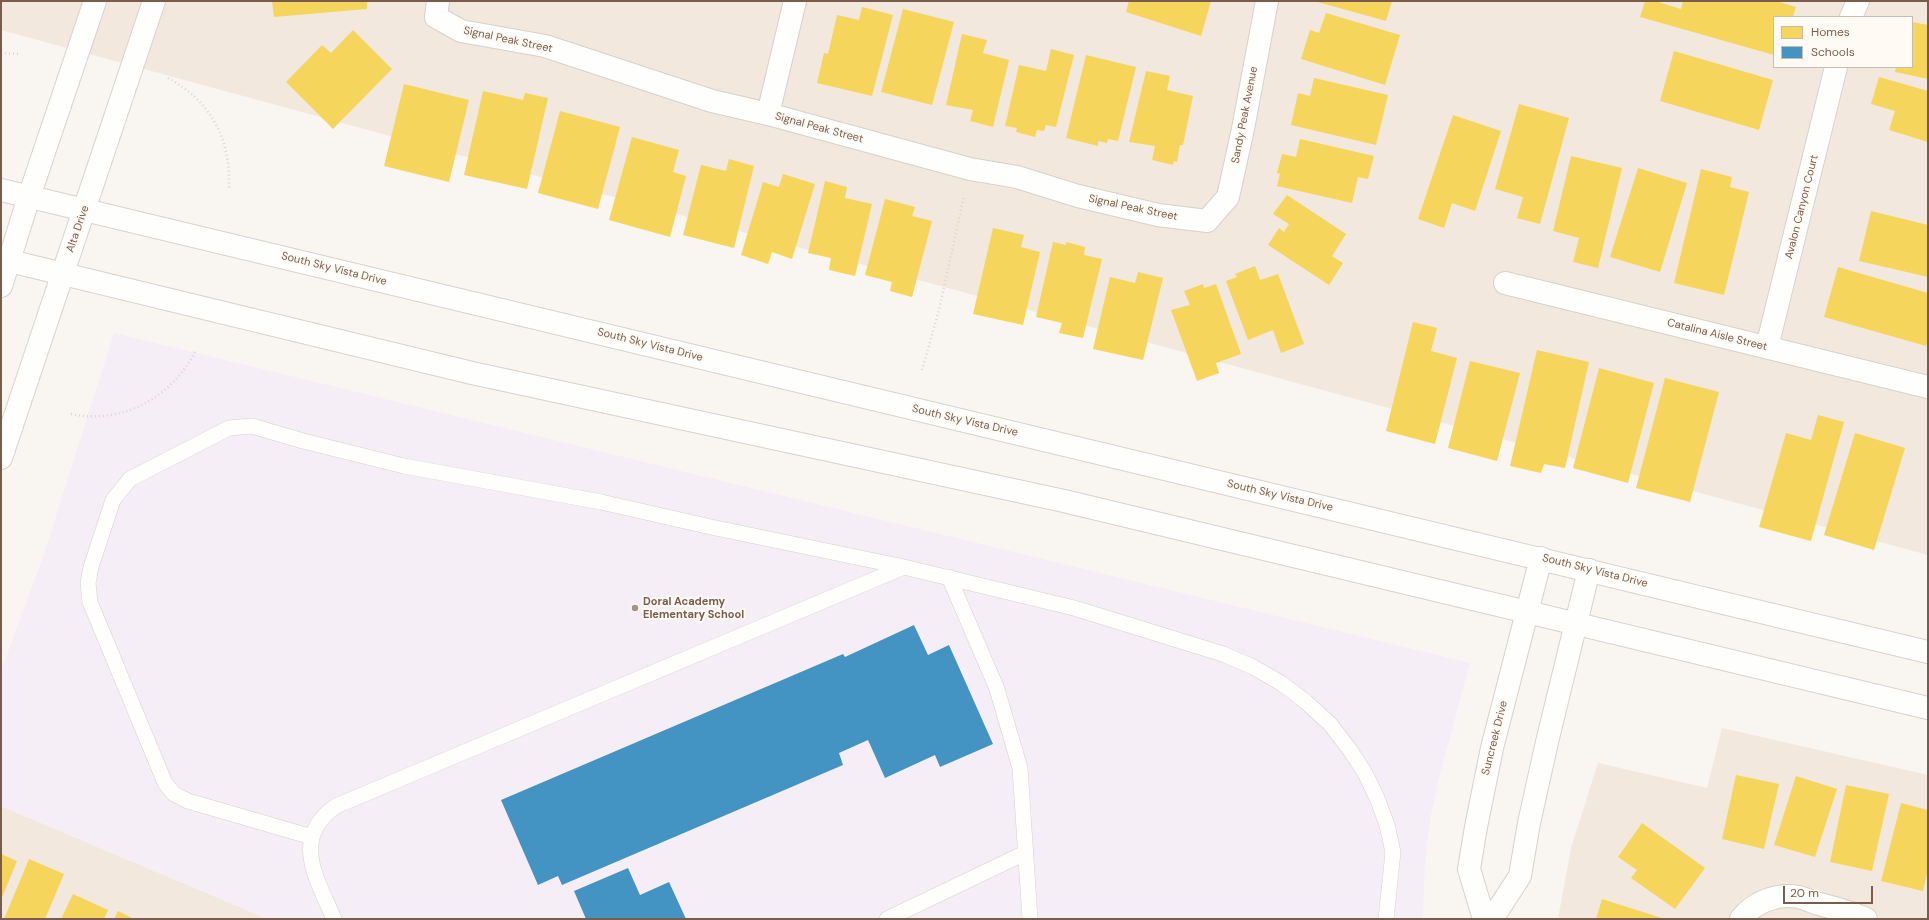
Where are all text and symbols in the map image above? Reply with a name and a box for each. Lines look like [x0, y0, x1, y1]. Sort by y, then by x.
legend [1773, 16, 1913, 68]
street label: Signal Peak Street [462, 24, 554, 56]
text: Homes [1811, 24, 1850, 40]
text: Schools [1811, 44, 1855, 60]
street label: Sandy Peak Avenue [1229, 65, 1261, 165]
street label: Signal Peak Street [773, 110, 865, 146]
street label: Avalon Canyon Court [1783, 154, 1821, 260]
street label: Signal Peak Street [1087, 192, 1179, 224]
street label: Alta Drive [64, 204, 92, 254]
street label: South Sky Vista Drive [280, 249, 388, 289]
street label: Catalina Aisle Street [1666, 316, 1768, 354]
street label: South Sky Vista Drive [596, 325, 704, 365]
street label: South Sky Vista Drive [911, 402, 1019, 440]
street label: South Sky Vista Drive [1226, 477, 1334, 515]
street label: South Sky Vista Drive [1541, 551, 1649, 591]
place label: Doral Academy Elementary School [643, 595, 744, 621]
marker: Doral Academy Elementary School [630, 603, 640, 613]
street label: Suncreek Drive [1479, 699, 1511, 777]
scale bar [1785, 878, 1875, 904]
text: 20 m [1790, 885, 1819, 901]

